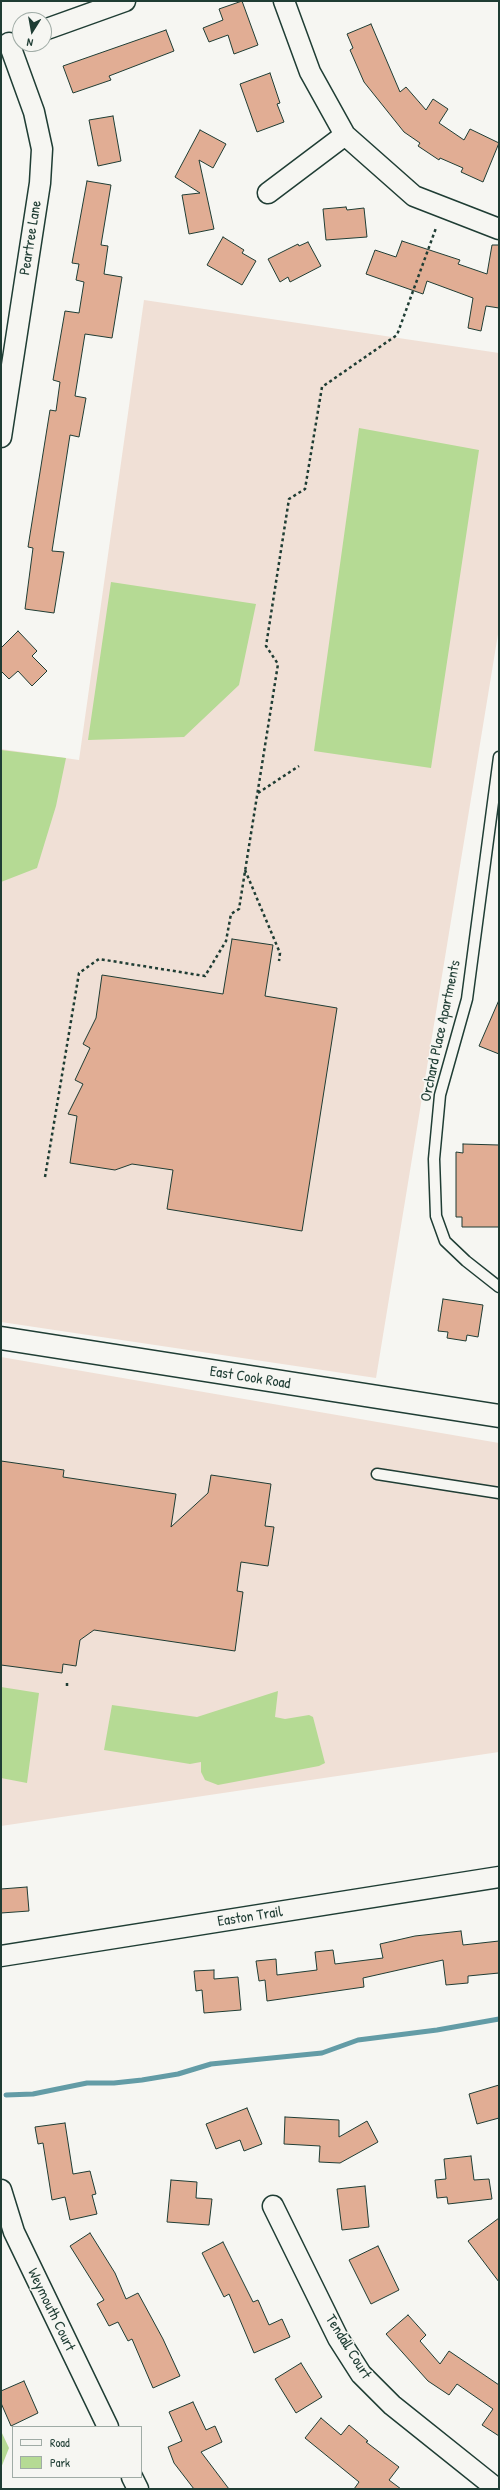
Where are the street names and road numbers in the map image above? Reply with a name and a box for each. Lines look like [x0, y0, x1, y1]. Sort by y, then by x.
street label: Peartree Lane [16, 199, 46, 277]
street label: Orchard Place Apartments [417, 959, 465, 1103]
street label: East Cook Road [208, 1363, 292, 1393]
street label: Easton Trail [216, 1903, 284, 1931]
street label: Weymouth Court [23, 2266, 79, 2354]
street label: Tendall Court [321, 2311, 375, 2383]

